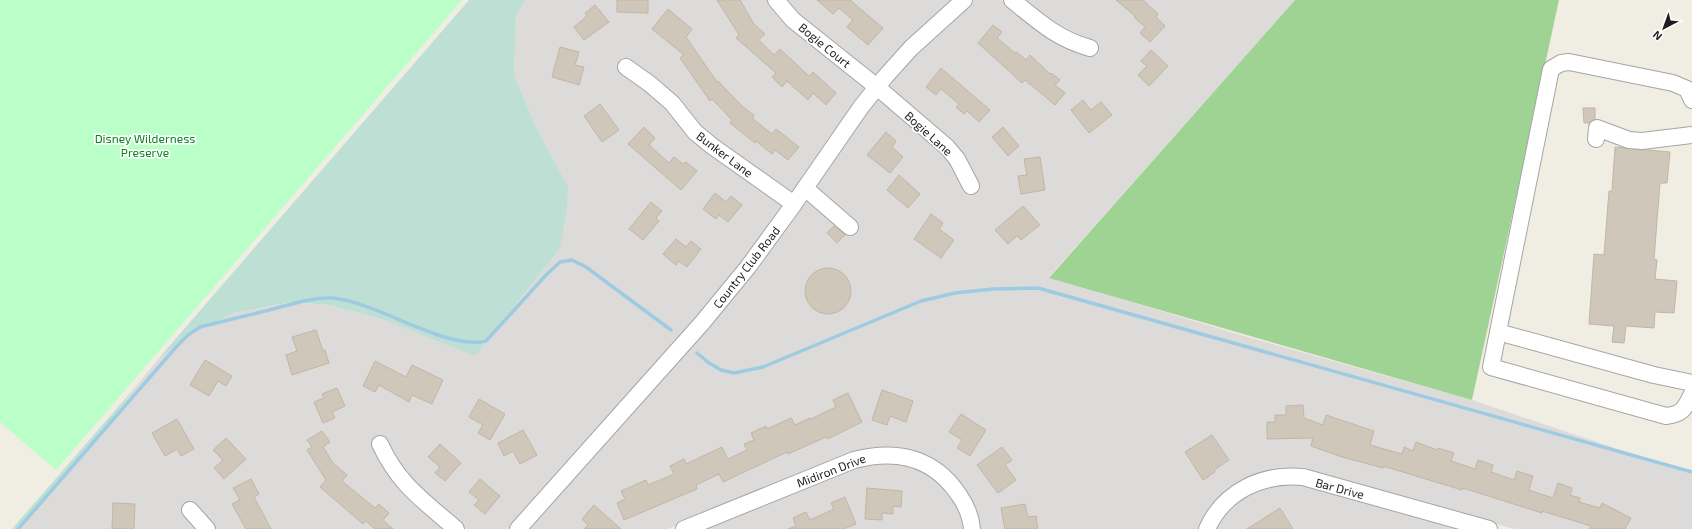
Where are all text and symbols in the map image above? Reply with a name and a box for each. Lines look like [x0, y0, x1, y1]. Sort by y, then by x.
north arrow [1644, 8, 1684, 48]
street label: Bogie Court [796, 20, 854, 71]
text: N [1650, 28, 1664, 43]
street label: Bogie Lane [902, 108, 956, 158]
street label: Bunker Lane [694, 128, 756, 180]
park label: Disney Wilderness Preserve [95, 131, 195, 159]
street label: Country Club Road [710, 223, 782, 311]
street label: Midiron Drive [794, 450, 868, 490]
street label: Bar Drive [1314, 475, 1366, 501]

